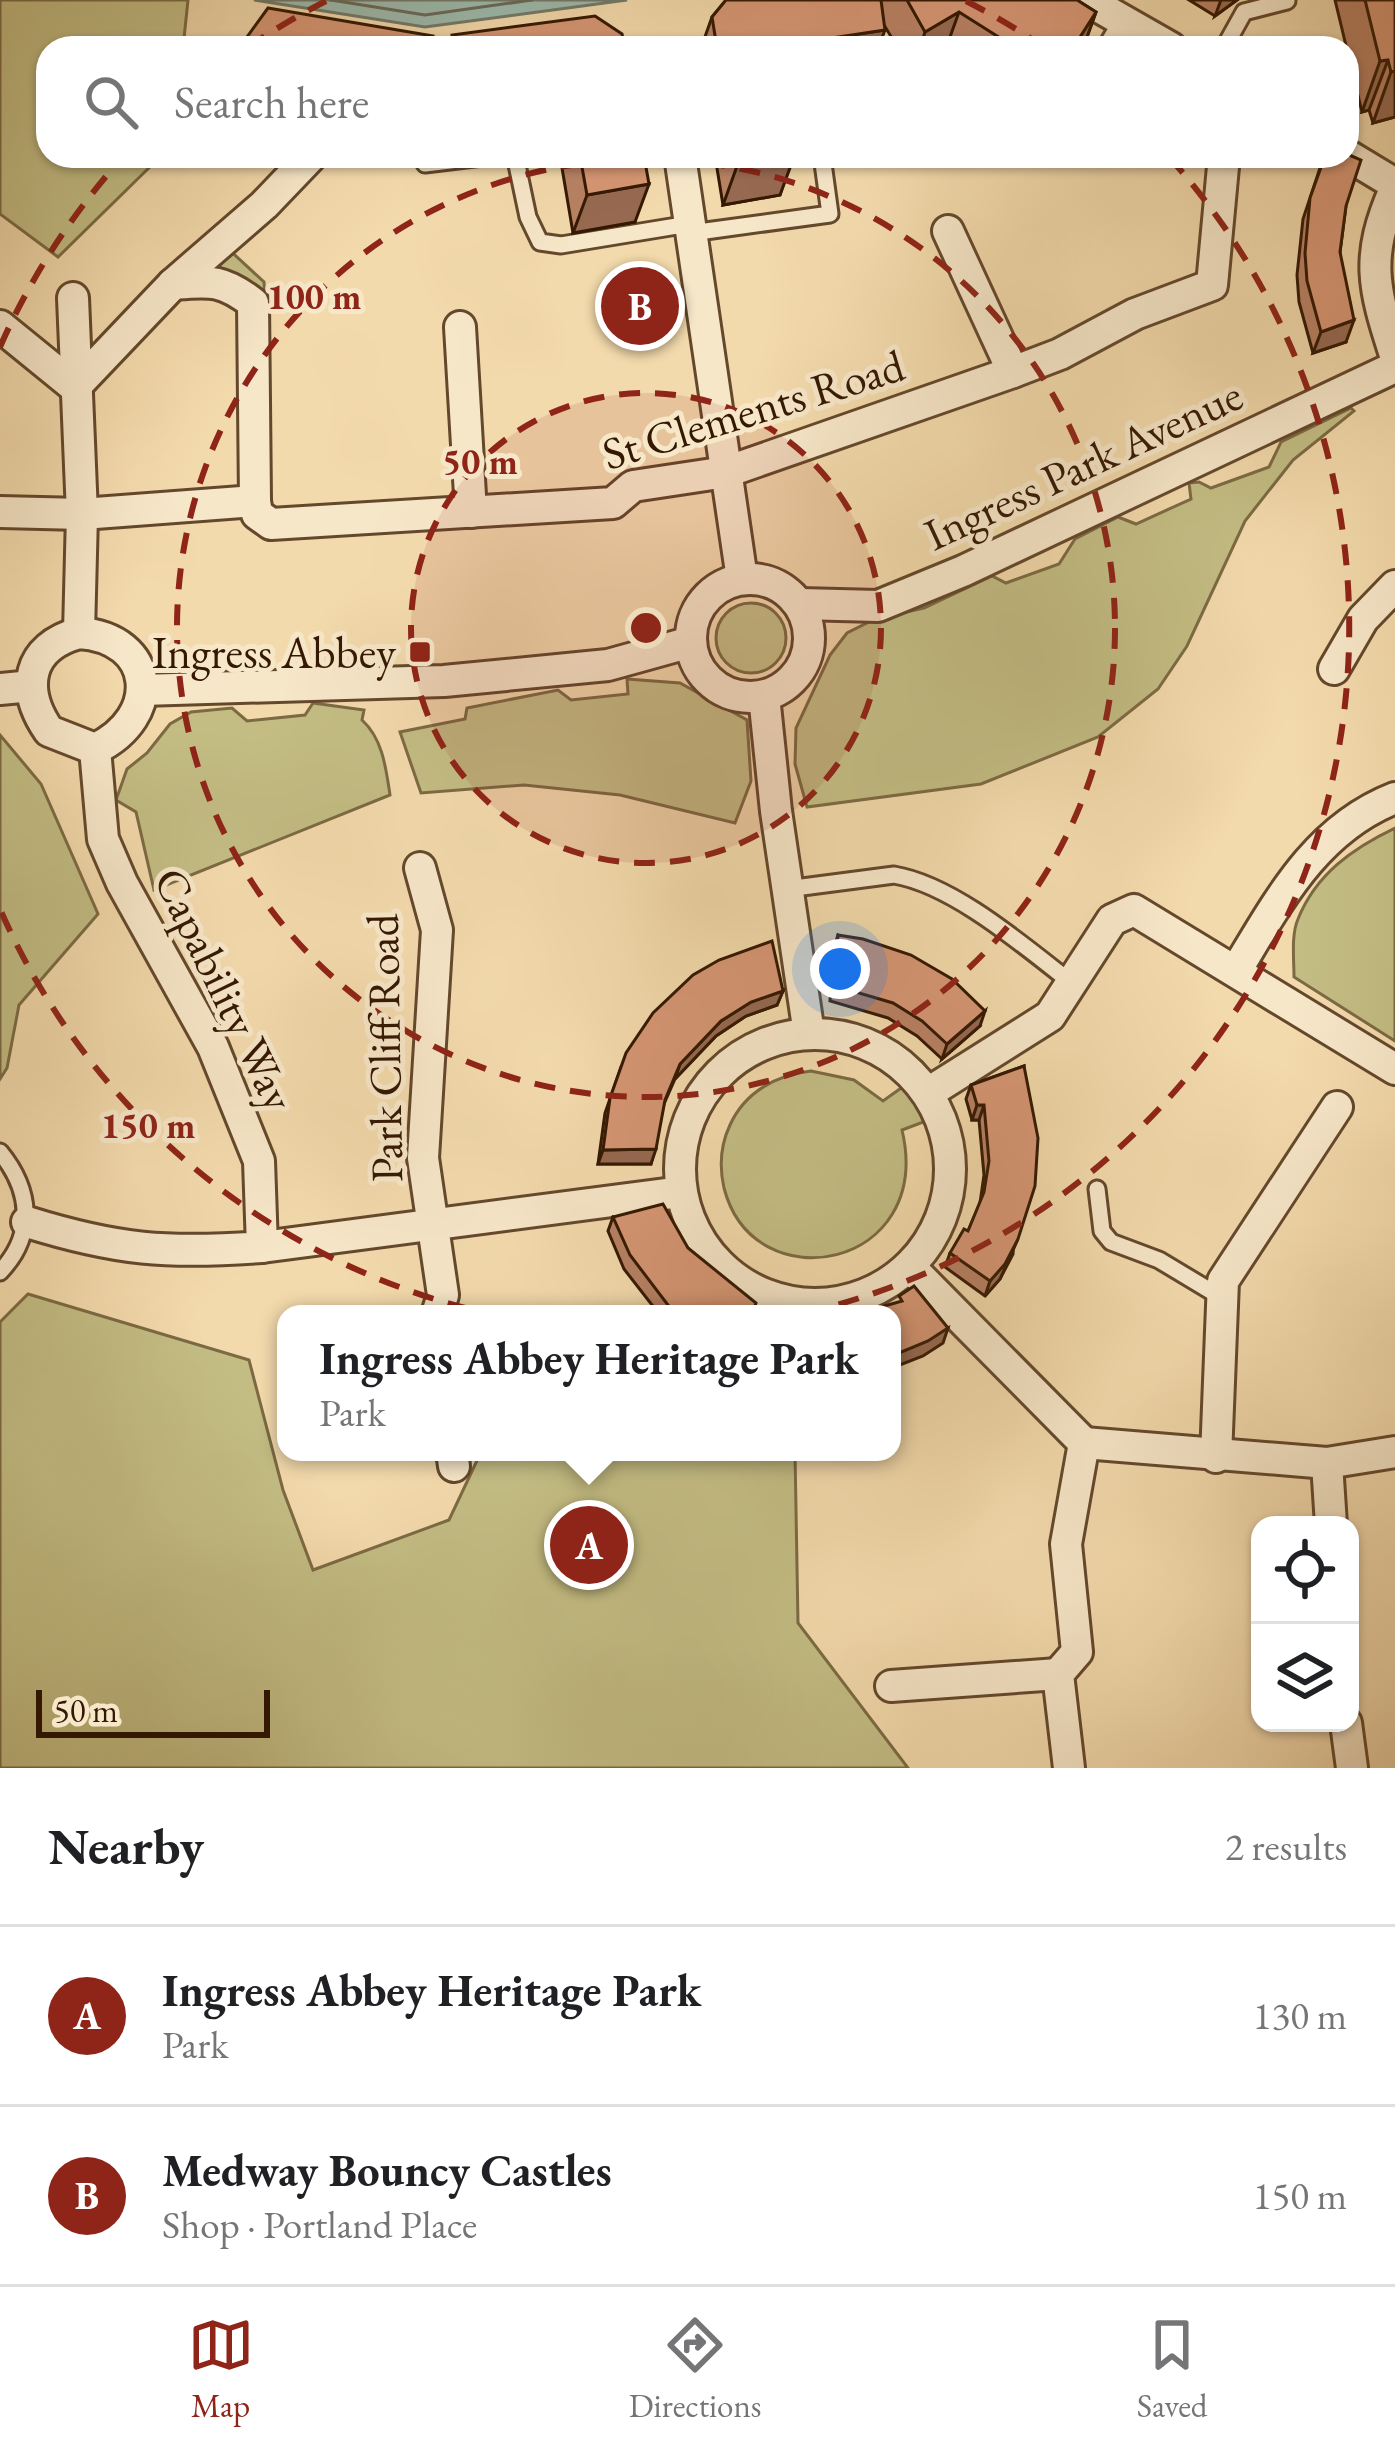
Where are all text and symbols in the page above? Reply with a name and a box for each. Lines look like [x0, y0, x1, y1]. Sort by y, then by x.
search box [36, 36, 1359, 168]
icon: search [78, 69, 144, 135]
text: Search here [174, 73, 369, 131]
pin: B [601, 261, 679, 351]
text: 100 m [267, 273, 361, 320]
street label: St Clements Road [595, 336, 911, 482]
street label: Ingress Park Avenue [915, 365, 1251, 563]
text: 50 m [442, 438, 518, 485]
centre of rings [625, 607, 667, 649]
place label: Ingress Abbey [152, 623, 396, 681]
marker: Ingress Abbey [407, 639, 433, 665]
street label: Capability Way [141, 858, 309, 1120]
street label: Park Cliff Road [353, 913, 415, 1183]
your location [810, 939, 870, 999]
text: 150 m [101, 1102, 195, 1149]
popup [277, 1305, 901, 1461]
text: Ingress Abbey Heritage Park [319, 1329, 859, 1387]
text: Park [319, 1387, 386, 1438]
pin: A [550, 1500, 628, 1590]
map controls [1251, 1516, 1359, 1732]
button: locate [1251, 1516, 1359, 1624]
button: layers [1251, 1624, 1359, 1732]
scale bar [36, 1684, 270, 1737]
text: 50 m [54, 1689, 118, 1732]
text: Nearby [48, 1813, 204, 1879]
text: 2 results [1225, 1821, 1347, 1872]
text: Ingress Abbey Heritage Park [162, 1961, 701, 2019]
text: A [73, 1990, 101, 2041]
text: 130 m [1253, 1990, 1347, 2041]
text: Park [162, 2019, 228, 2070]
text: Medway Bouncy Castles [162, 2141, 612, 2199]
text: B [75, 2170, 99, 2221]
text: 150 m [1253, 2170, 1347, 2221]
text: Shop · Portland Place [162, 2199, 477, 2250]
tab: Map [188, 2312, 254, 2427]
tab: Directions [629, 2312, 762, 2427]
tab: Saved [1137, 2312, 1207, 2427]

